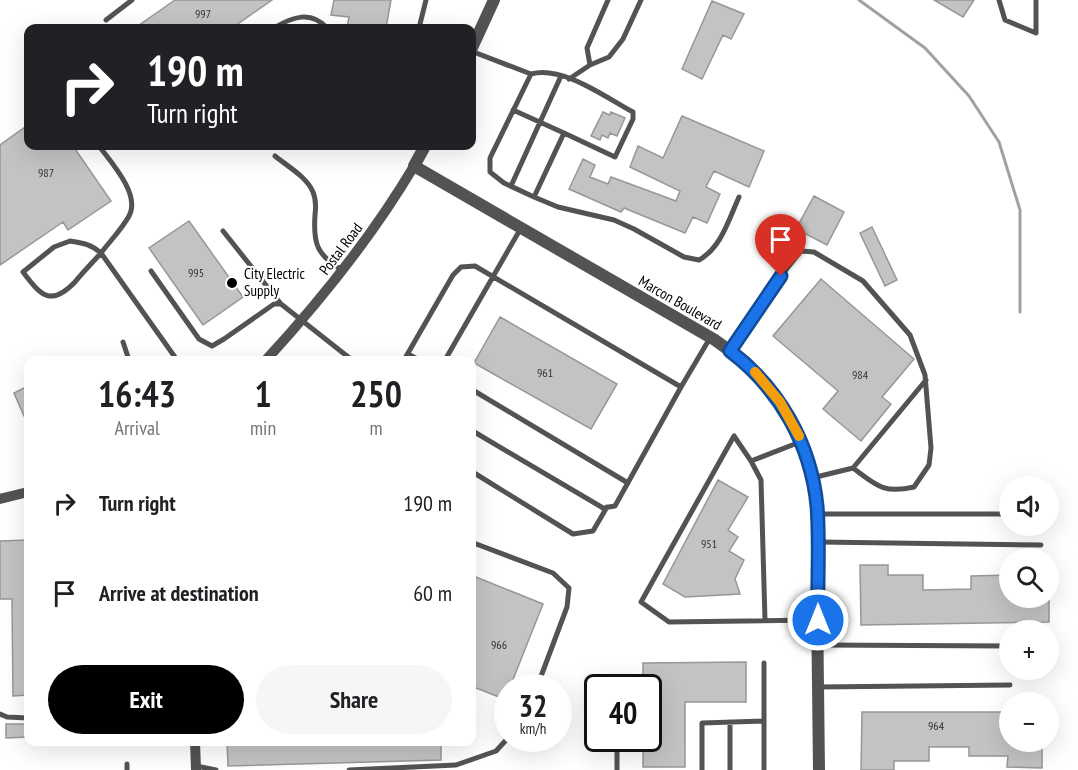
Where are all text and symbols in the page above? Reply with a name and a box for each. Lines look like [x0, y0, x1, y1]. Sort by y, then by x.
house number: 997 [195, 6, 211, 21]
text: 190 m [147, 43, 244, 98]
icon: right [48, 48, 126, 126]
text: Turn right [147, 96, 238, 130]
house number: 987 [38, 165, 54, 180]
pin [755, 214, 806, 276]
street label: Postal Road [315, 219, 366, 278]
icon: arrive [764, 223, 797, 256]
place label: City Electric Supply [244, 264, 305, 300]
house number: 995 [188, 265, 204, 280]
street label: Marcon Boulevard [635, 271, 725, 334]
marker: City Electric Supply [225, 276, 239, 290]
house number: 961 [537, 365, 553, 380]
house number: 984 [852, 367, 869, 382]
text: 16:43 [98, 370, 176, 417]
text: 1 [254, 370, 272, 417]
text: 250 [350, 370, 402, 417]
text: Arrival [114, 415, 160, 441]
text: min [250, 415, 276, 441]
text: m [370, 415, 383, 441]
map controls [999, 476, 1059, 752]
button: sound [999, 476, 1059, 536]
icon: right [48, 487, 81, 520]
text: Turn right [99, 489, 176, 517]
text: 190 m [403, 489, 452, 517]
house number: 951 [701, 536, 717, 551]
button: search [999, 548, 1059, 608]
icon: arrive [48, 577, 81, 610]
text: Arrive at destination [99, 579, 259, 607]
text: 60 m [413, 579, 452, 607]
position arrow [786, 588, 850, 652]
button: + [999, 620, 1059, 680]
house number: 966 [491, 637, 507, 652]
button: Exit [48, 665, 244, 734]
button: Share [256, 665, 452, 734]
speed limit sign: 40 [584, 674, 662, 752]
text: 32 [519, 686, 547, 725]
button: − [999, 692, 1059, 752]
house number: 964 [928, 718, 945, 733]
text: km/h [520, 719, 546, 738]

